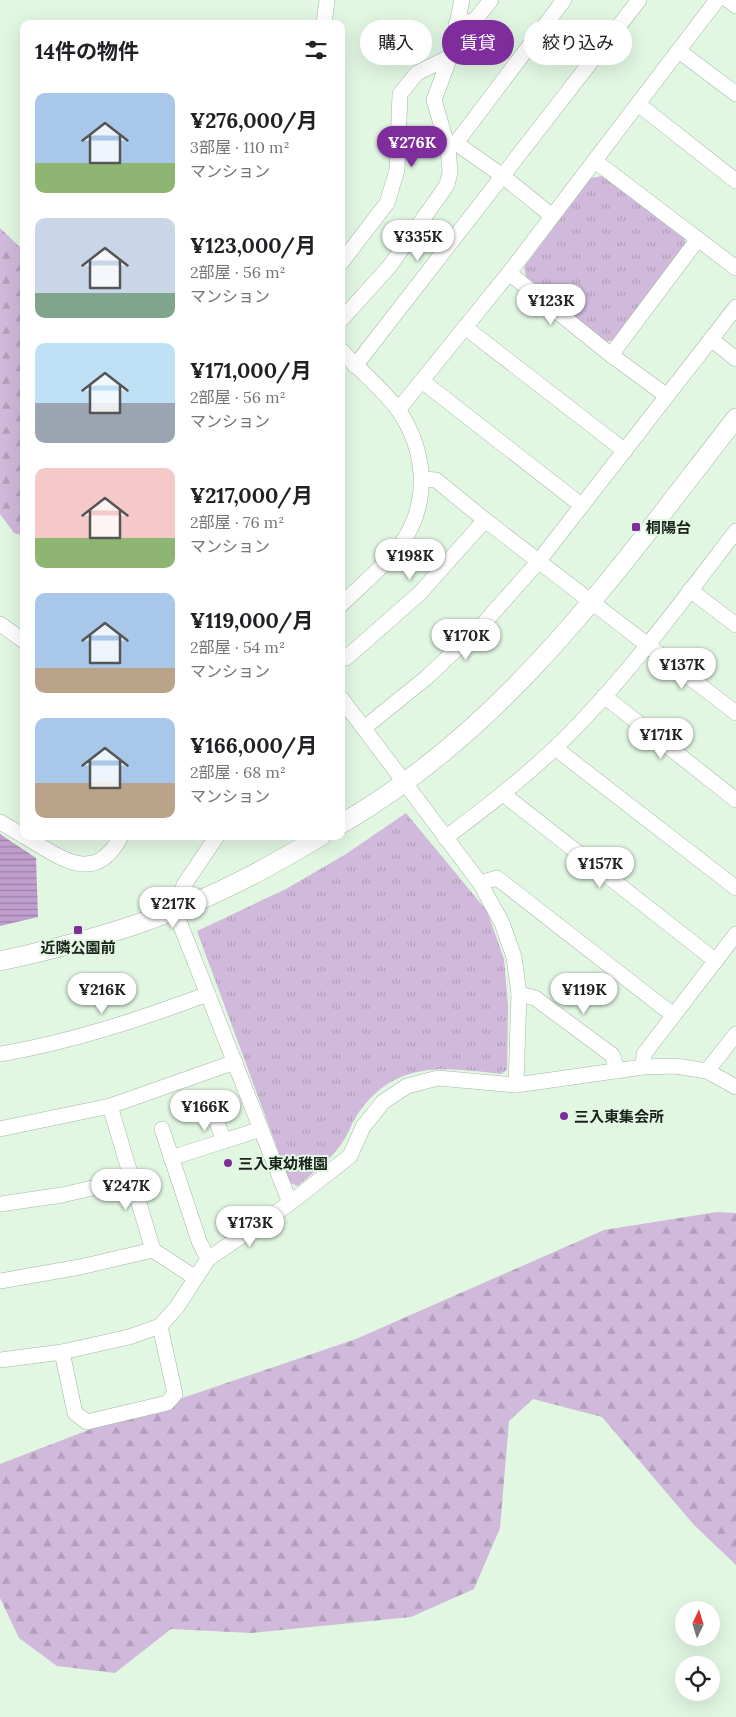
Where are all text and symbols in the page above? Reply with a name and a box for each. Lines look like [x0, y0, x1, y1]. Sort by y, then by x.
chip: 購入 [360, 20, 432, 65]
chip: 賃貸 [442, 20, 514, 65]
chip: 絞り込み [524, 20, 632, 65]
icon: filters [302, 36, 330, 64]
text: 14件の物件 [35, 38, 139, 65]
text: ¥276,000/月 [190, 107, 318, 134]
icon: home [75, 113, 135, 173]
pin: ¥276K [377, 126, 447, 168]
text: ¥276K [388, 132, 436, 152]
text: 3部屋 · 110 m² [190, 137, 290, 157]
text: マンション [190, 161, 270, 181]
pin: ¥335K [383, 220, 453, 262]
text: ¥335K [393, 226, 443, 246]
text: ¥123,000/月 [190, 232, 316, 259]
icon: home [75, 238, 135, 298]
text: 2部屋 · 56 m² [190, 262, 286, 282]
pin: ¥123K [516, 284, 586, 326]
text: マンション [190, 286, 270, 306]
text: ¥123K [528, 290, 574, 310]
text: ¥171,000/月 [190, 357, 311, 384]
icon: home [75, 363, 135, 423]
text: 2部屋 · 56 m² [190, 387, 286, 407]
text: マンション [190, 411, 270, 431]
text: ¥217,000/月 [190, 482, 313, 509]
icon: home [75, 488, 135, 548]
text: 2部屋 · 76 m² [190, 512, 284, 532]
place label: 桐陽台 [646, 518, 691, 537]
marker: 桐陽台 [630, 521, 642, 533]
text: マンション [190, 536, 270, 556]
pin: ¥198K [375, 538, 445, 581]
text: ¥198K [386, 545, 434, 565]
text: ¥119,000/月 [190, 607, 313, 634]
icon: home [75, 613, 135, 673]
pin: ¥170K [431, 618, 501, 661]
text: ¥170K [442, 625, 490, 645]
text: 2部屋 · 54 m² [190, 637, 285, 657]
pin: ¥137K [647, 648, 717, 690]
text: ¥137K [659, 654, 705, 674]
text: マンション [190, 661, 270, 681]
pin: ¥171K [626, 718, 696, 760]
text: ¥171K [639, 724, 683, 744]
text: ¥166,000/月 [190, 732, 317, 759]
icon: home [75, 738, 135, 798]
text: 2部屋 · 68 m² [190, 762, 286, 782]
text: マンション [190, 786, 270, 806]
pin: ¥157K [565, 846, 635, 889]
text: ¥157K [577, 853, 623, 873]
pin: ¥217K [138, 886, 208, 929]
text: ¥217K [150, 893, 196, 913]
marker: 近隣公園前 [72, 924, 84, 936]
place label: 近隣公園前 [40, 938, 116, 957]
pin: ¥216K [67, 972, 137, 1015]
pin: ¥119K [549, 972, 619, 1015]
text: ¥216K [78, 979, 126, 999]
text: ¥119K [561, 979, 607, 999]
pin: ¥166K [170, 1090, 240, 1132]
text: ¥166K [181, 1096, 229, 1116]
place label: 三入東集会所 [574, 1107, 664, 1126]
marker: 三入東集会所 [558, 1110, 570, 1122]
place label: 三入東幼稚園 [238, 1154, 328, 1173]
marker: 三入東幼稚園 [222, 1157, 234, 1169]
pin: ¥247K [91, 1168, 161, 1211]
text: ¥247K [102, 1175, 150, 1195]
pin: ¥173K [215, 1206, 285, 1248]
text: ¥173K [227, 1212, 273, 1232]
north arrow [675, 1601, 720, 1646]
map controls [675, 1601, 720, 1701]
button: locate [675, 1656, 720, 1701]

